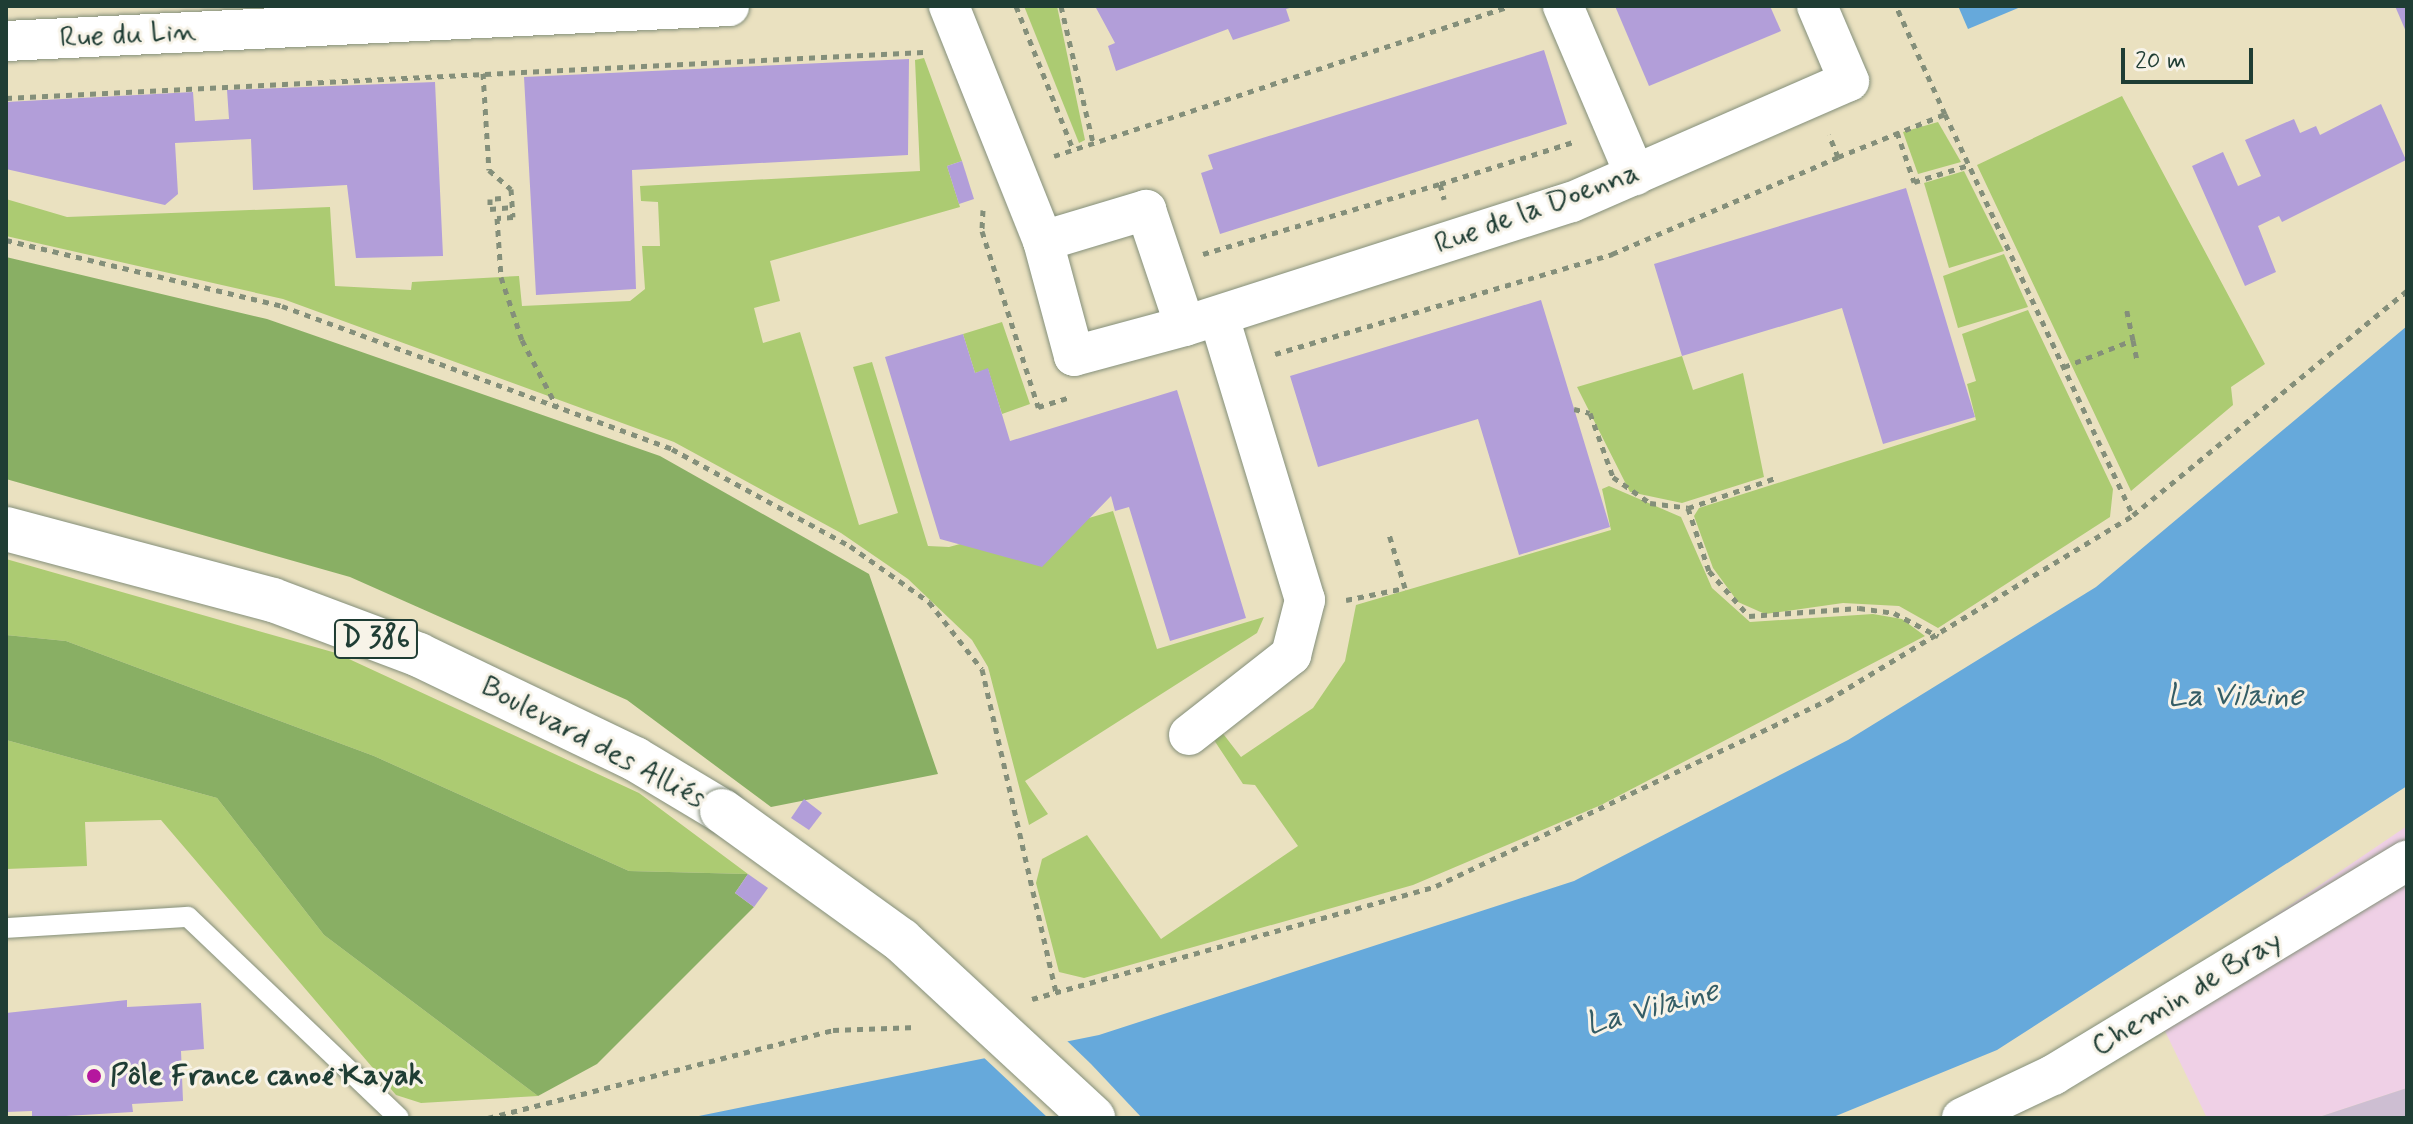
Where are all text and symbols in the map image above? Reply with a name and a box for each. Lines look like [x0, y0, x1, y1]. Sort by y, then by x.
street label: Rue du Lin [62, 14, 194, 56]
scale bar [2125, 32, 2257, 82]
text: 20 m [2135, 46, 2186, 77]
street label: Rue de la Doenna [1426, 154, 1648, 264]
road number: D 386 [332, 615, 420, 663]
street label: Boulevard des Alliés [475, 669, 711, 817]
water label: La Vilaine [2163, 677, 2307, 715]
street label: Chemin de Bray [2087, 924, 2287, 1064]
water label: La Vilaine [1577, 971, 1727, 1045]
place label: Pôle France canoë Kayak [110, 1058, 429, 1094]
marker: Pôle France canoë Kayak [85, 1067, 103, 1085]

